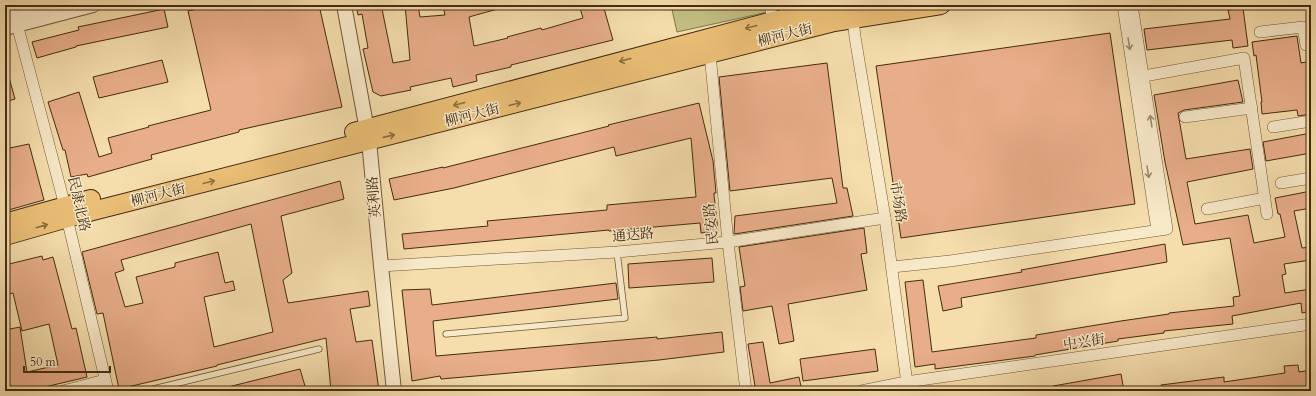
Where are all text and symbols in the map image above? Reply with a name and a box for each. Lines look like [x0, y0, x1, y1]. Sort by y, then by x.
street label: 柳河大街 [756, 19, 814, 51]
one-way arrow [744, 23, 757, 31]
one-way arrow [1125, 37, 1133, 50]
one-way arrow [619, 57, 632, 64]
street label: 柳河大街 [443, 99, 501, 131]
one-way arrow [508, 100, 521, 107]
one-way arrow [452, 101, 465, 108]
one-way arrow [1147, 115, 1155, 128]
one-way arrow [382, 131, 395, 139]
one-way arrow [1144, 165, 1152, 178]
street label: 民康北路 [63, 175, 95, 233]
street label: 英利路 [363, 175, 385, 219]
one-way arrow [202, 177, 215, 185]
street label: 柳河大街 [129, 179, 187, 211]
street label: 市场路 [885, 180, 911, 224]
street label: 民安路 [699, 202, 723, 246]
one-way arrow [36, 222, 49, 229]
street label: 通达路 [611, 224, 655, 246]
street label: 中兴街 [1062, 330, 1106, 354]
scale bar [24, 348, 110, 374]
text: 50 m [30, 354, 57, 370]

